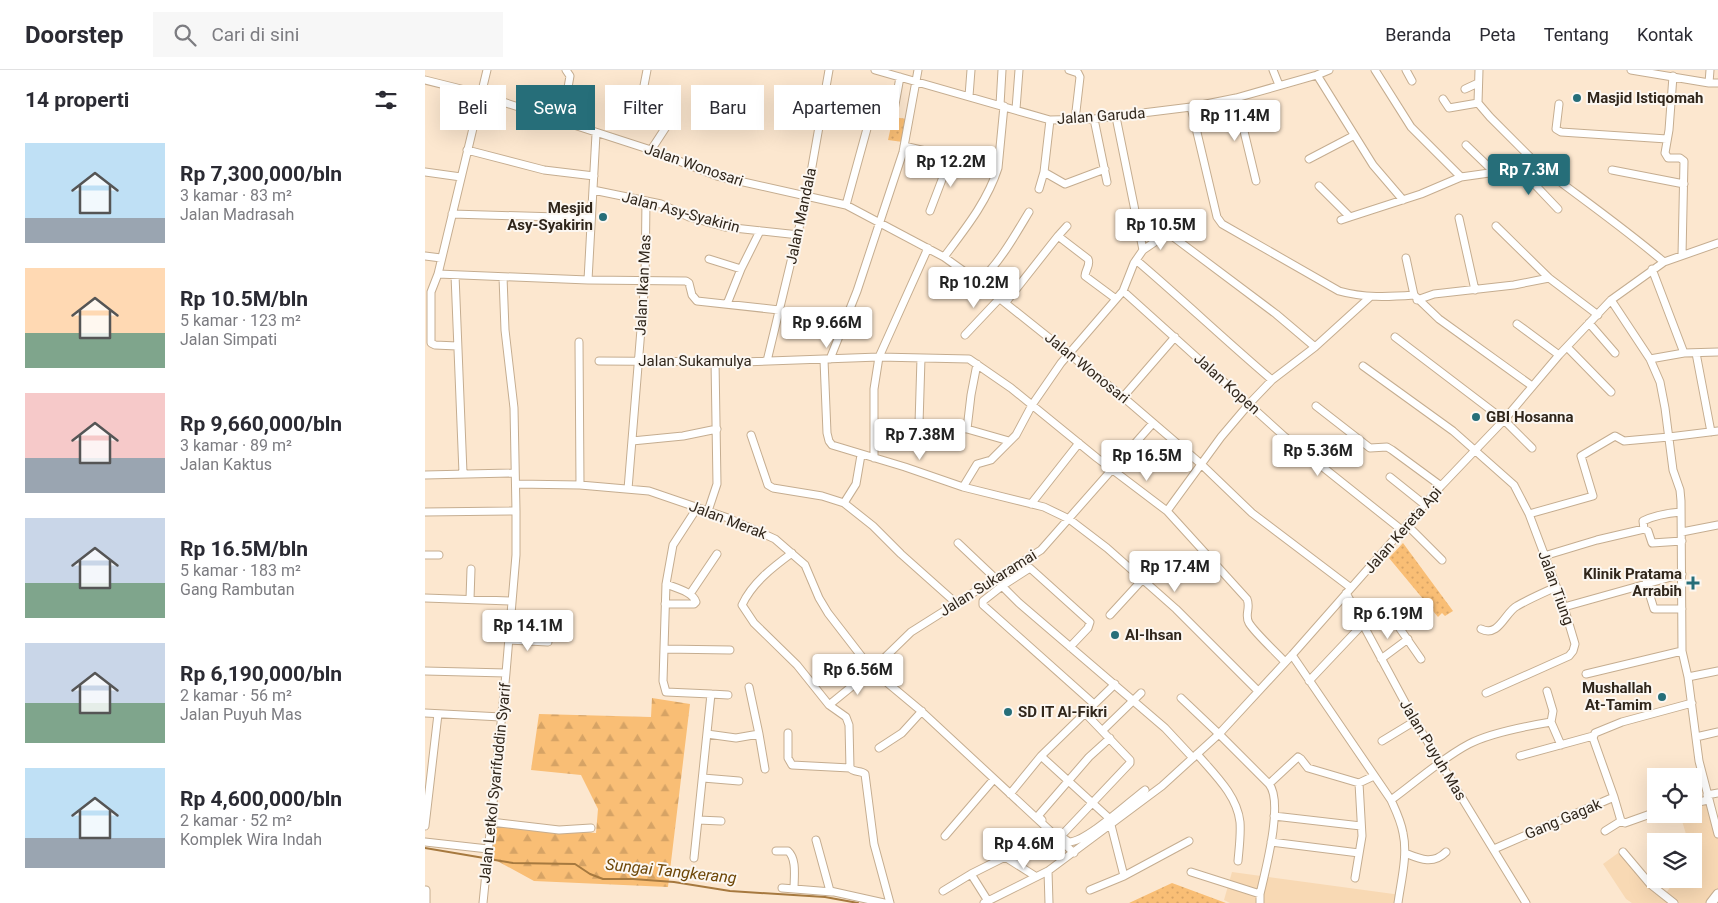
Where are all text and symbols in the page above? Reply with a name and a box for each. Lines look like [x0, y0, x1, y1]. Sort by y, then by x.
search box [153, 12, 503, 57]
text: Doorstep [25, 21, 123, 49]
icon: search [171, 21, 199, 49]
text: Cari di sini [211, 23, 299, 46]
text: Beranda [1385, 24, 1451, 45]
text: Peta [1479, 24, 1516, 45]
text: Tentang [1544, 24, 1609, 45]
text: Kontak [1637, 24, 1693, 45]
chip: Beli [440, 85, 506, 130]
chip: Sewa [516, 85, 595, 130]
chip: Filter [605, 85, 681, 130]
chip: Baru [691, 85, 764, 130]
chip: Apartemen [774, 85, 899, 130]
icon: filters [372, 86, 400, 114]
text: 14 properti [25, 88, 129, 112]
place label: Masjid Istiqomah [1587, 89, 1703, 107]
marker: Masjid Istiqomah [1571, 92, 1583, 104]
pin: Rp 11.4M [1183, 100, 1287, 142]
street label: Jalan Garuda [1056, 104, 1146, 128]
text: Rp 11.4M [1200, 106, 1270, 125]
street label: Jalan Wonosari [642, 140, 746, 190]
pin: Rp 12.2M [899, 146, 1003, 188]
text: Rp 12.2M [916, 152, 986, 171]
pin: Rp 7.3M [1483, 154, 1575, 196]
text: Rp 7.3M [1499, 160, 1559, 179]
text: Rp 7,300,000/bln [180, 162, 342, 186]
icon: home [65, 163, 125, 223]
street label: Jalan Mandala [782, 166, 820, 266]
text: 3 kamar · 83 m² [180, 186, 292, 205]
street label: Jalan Asy-Syakirin [620, 188, 742, 236]
place label: Mesjid Asy-Syakirin [507, 199, 593, 234]
text: Jalan Madrasah [180, 205, 294, 224]
pin: Rp 10.5M [1109, 208, 1213, 251]
marker: Mesjid Asy-Syakirin [597, 211, 609, 223]
text: Rp 10.5M [1126, 215, 1196, 234]
street label: Jalan Ikan Mas [631, 234, 655, 336]
pin: Rp 10.2M [922, 266, 1026, 309]
text: Rp 10.2M [939, 273, 1009, 292]
text: Rp 10.5M/bln [180, 287, 308, 311]
icon: home [65, 288, 125, 348]
pin: Rp 9.66M [775, 306, 879, 349]
text: 5 kamar · 123 m² [180, 311, 301, 330]
text: Rp 9.66M [792, 313, 862, 332]
street label: Jalan Wonosari [1041, 328, 1133, 408]
text: Jalan Simpati [180, 330, 277, 349]
street label: Jalan Kopen [1190, 350, 1264, 418]
street label: Jalan Sukamulya [638, 352, 752, 370]
place label: GBI Hosanna [1486, 408, 1574, 426]
marker: GBI Hosanna [1470, 411, 1482, 423]
text: Rp 9,660,000/bln [180, 412, 342, 436]
icon: home [65, 413, 125, 473]
pin: Rp 7.38M [868, 418, 972, 461]
text: Rp 7.38M [885, 425, 955, 444]
pin: Rp 5.36M [1266, 434, 1370, 477]
text: 3 kamar · 89 m² [180, 436, 292, 455]
pin: Rp 16.5M [1095, 440, 1199, 482]
text: Rp 5.36M [1283, 441, 1353, 460]
text: Rp 16.5M [1112, 446, 1182, 465]
text: Jalan Kaktus [180, 455, 272, 474]
street label: Jalan Kereta Api [1360, 483, 1446, 577]
street label: Jalan Merak [687, 497, 770, 543]
text: Rp 16.5M/bln [180, 537, 308, 561]
icon: home [65, 538, 125, 598]
street label: Jalan Sukaramai [936, 546, 1040, 620]
street label: Jalan Tiung [1534, 548, 1578, 628]
pin: Rp 17.4M [1123, 550, 1227, 593]
text: Rp 17.4M [1140, 557, 1210, 576]
text: 5 kamar · 183 m² [180, 561, 301, 580]
place label: Klinik Pratama Arrabih [1583, 565, 1682, 600]
marker: Klinik Pratama Arrabih [1686, 576, 1700, 590]
text: Gang Rambutan [180, 580, 295, 599]
pin: Rp 6.19M [1336, 598, 1440, 640]
text: Rp 6.19M [1353, 604, 1423, 623]
pin: Rp 14.1M [476, 610, 580, 652]
text: Rp 14.1M [493, 616, 563, 635]
place label: Al-Ihsan [1125, 626, 1182, 644]
marker: Al-Ihsan [1109, 629, 1121, 641]
pin: Rp 6.56M [806, 654, 910, 696]
text: Rp 6.56M [823, 660, 893, 679]
text: Rp 6,190,000/bln [180, 662, 342, 686]
icon: home [65, 663, 125, 723]
place label: Mushallah At-Tamim [1582, 679, 1652, 714]
street label: Jalan Letkol Syarifuddin Syarif [476, 681, 515, 884]
text: 2 kamar · 56 m² [180, 686, 292, 705]
marker: Mushallah At-Tamim [1656, 691, 1668, 703]
street label: Jalan Puyuh Mas [1396, 696, 1470, 804]
place label: SD IT Al-Fikri [1018, 703, 1107, 721]
text: Jalan Puyuh Mas [180, 705, 302, 724]
marker: SD IT Al-Fikri [1002, 706, 1014, 718]
map controls [1647, 768, 1702, 888]
button: locate [1647, 768, 1702, 823]
text: Rp 4,600,000/bln [180, 787, 342, 811]
icon: home [65, 788, 125, 848]
street label: Gang Gagak [1522, 795, 1604, 843]
text: 2 kamar · 52 m² [180, 811, 292, 830]
pin: Rp 4.6M [978, 828, 1070, 870]
text: Komplek Wira Indah [180, 830, 322, 849]
button: layers [1647, 833, 1702, 888]
text: Rp 4.6M [994, 834, 1054, 853]
water label: Sungai Tangkerang [605, 855, 738, 887]

